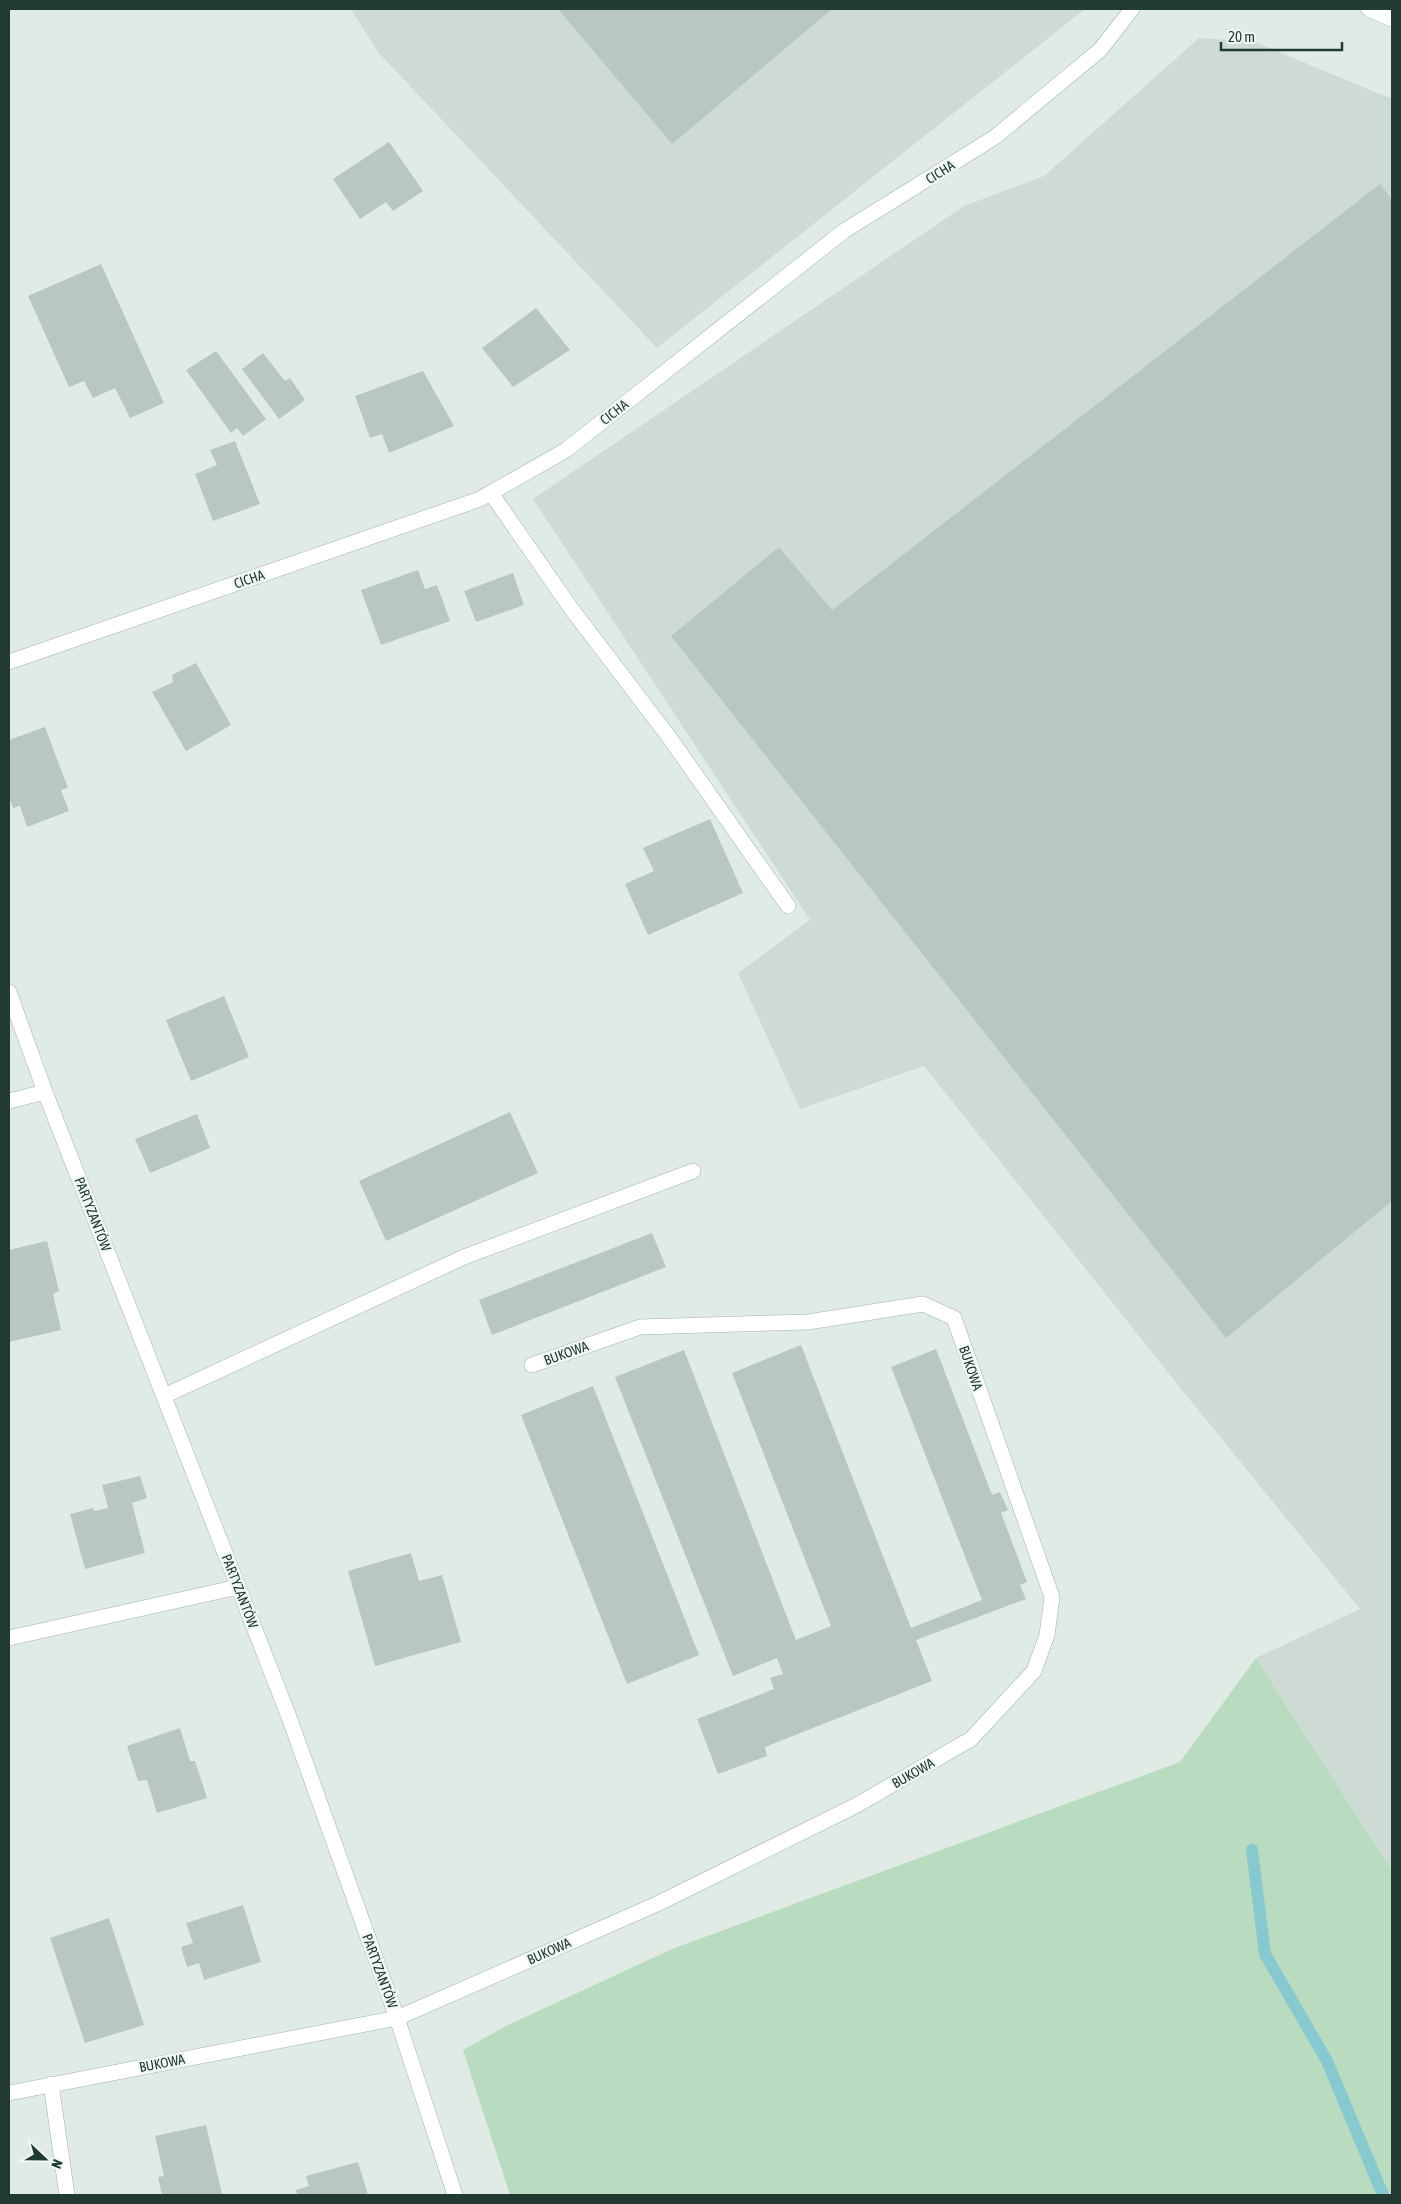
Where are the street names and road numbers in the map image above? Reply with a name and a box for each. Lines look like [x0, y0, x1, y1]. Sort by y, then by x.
street label: CICHA [923, 157, 958, 187]
street label: CICHA [597, 396, 631, 428]
street label: CICHA [232, 566, 266, 592]
street label: PARTYZANTÓW [72, 1175, 115, 1254]
street label: BUKOWA [542, 1338, 591, 1368]
street label: BUKOWA [956, 1344, 986, 1393]
street label: PARTYZANTÓW [219, 1552, 262, 1631]
street label: BUKOWA [889, 1754, 937, 1791]
street label: PARTYZANTÓW [359, 1932, 401, 2011]
street label: BUKOWA [525, 1934, 573, 1968]
street label: BUKOWA [138, 2051, 186, 2075]

